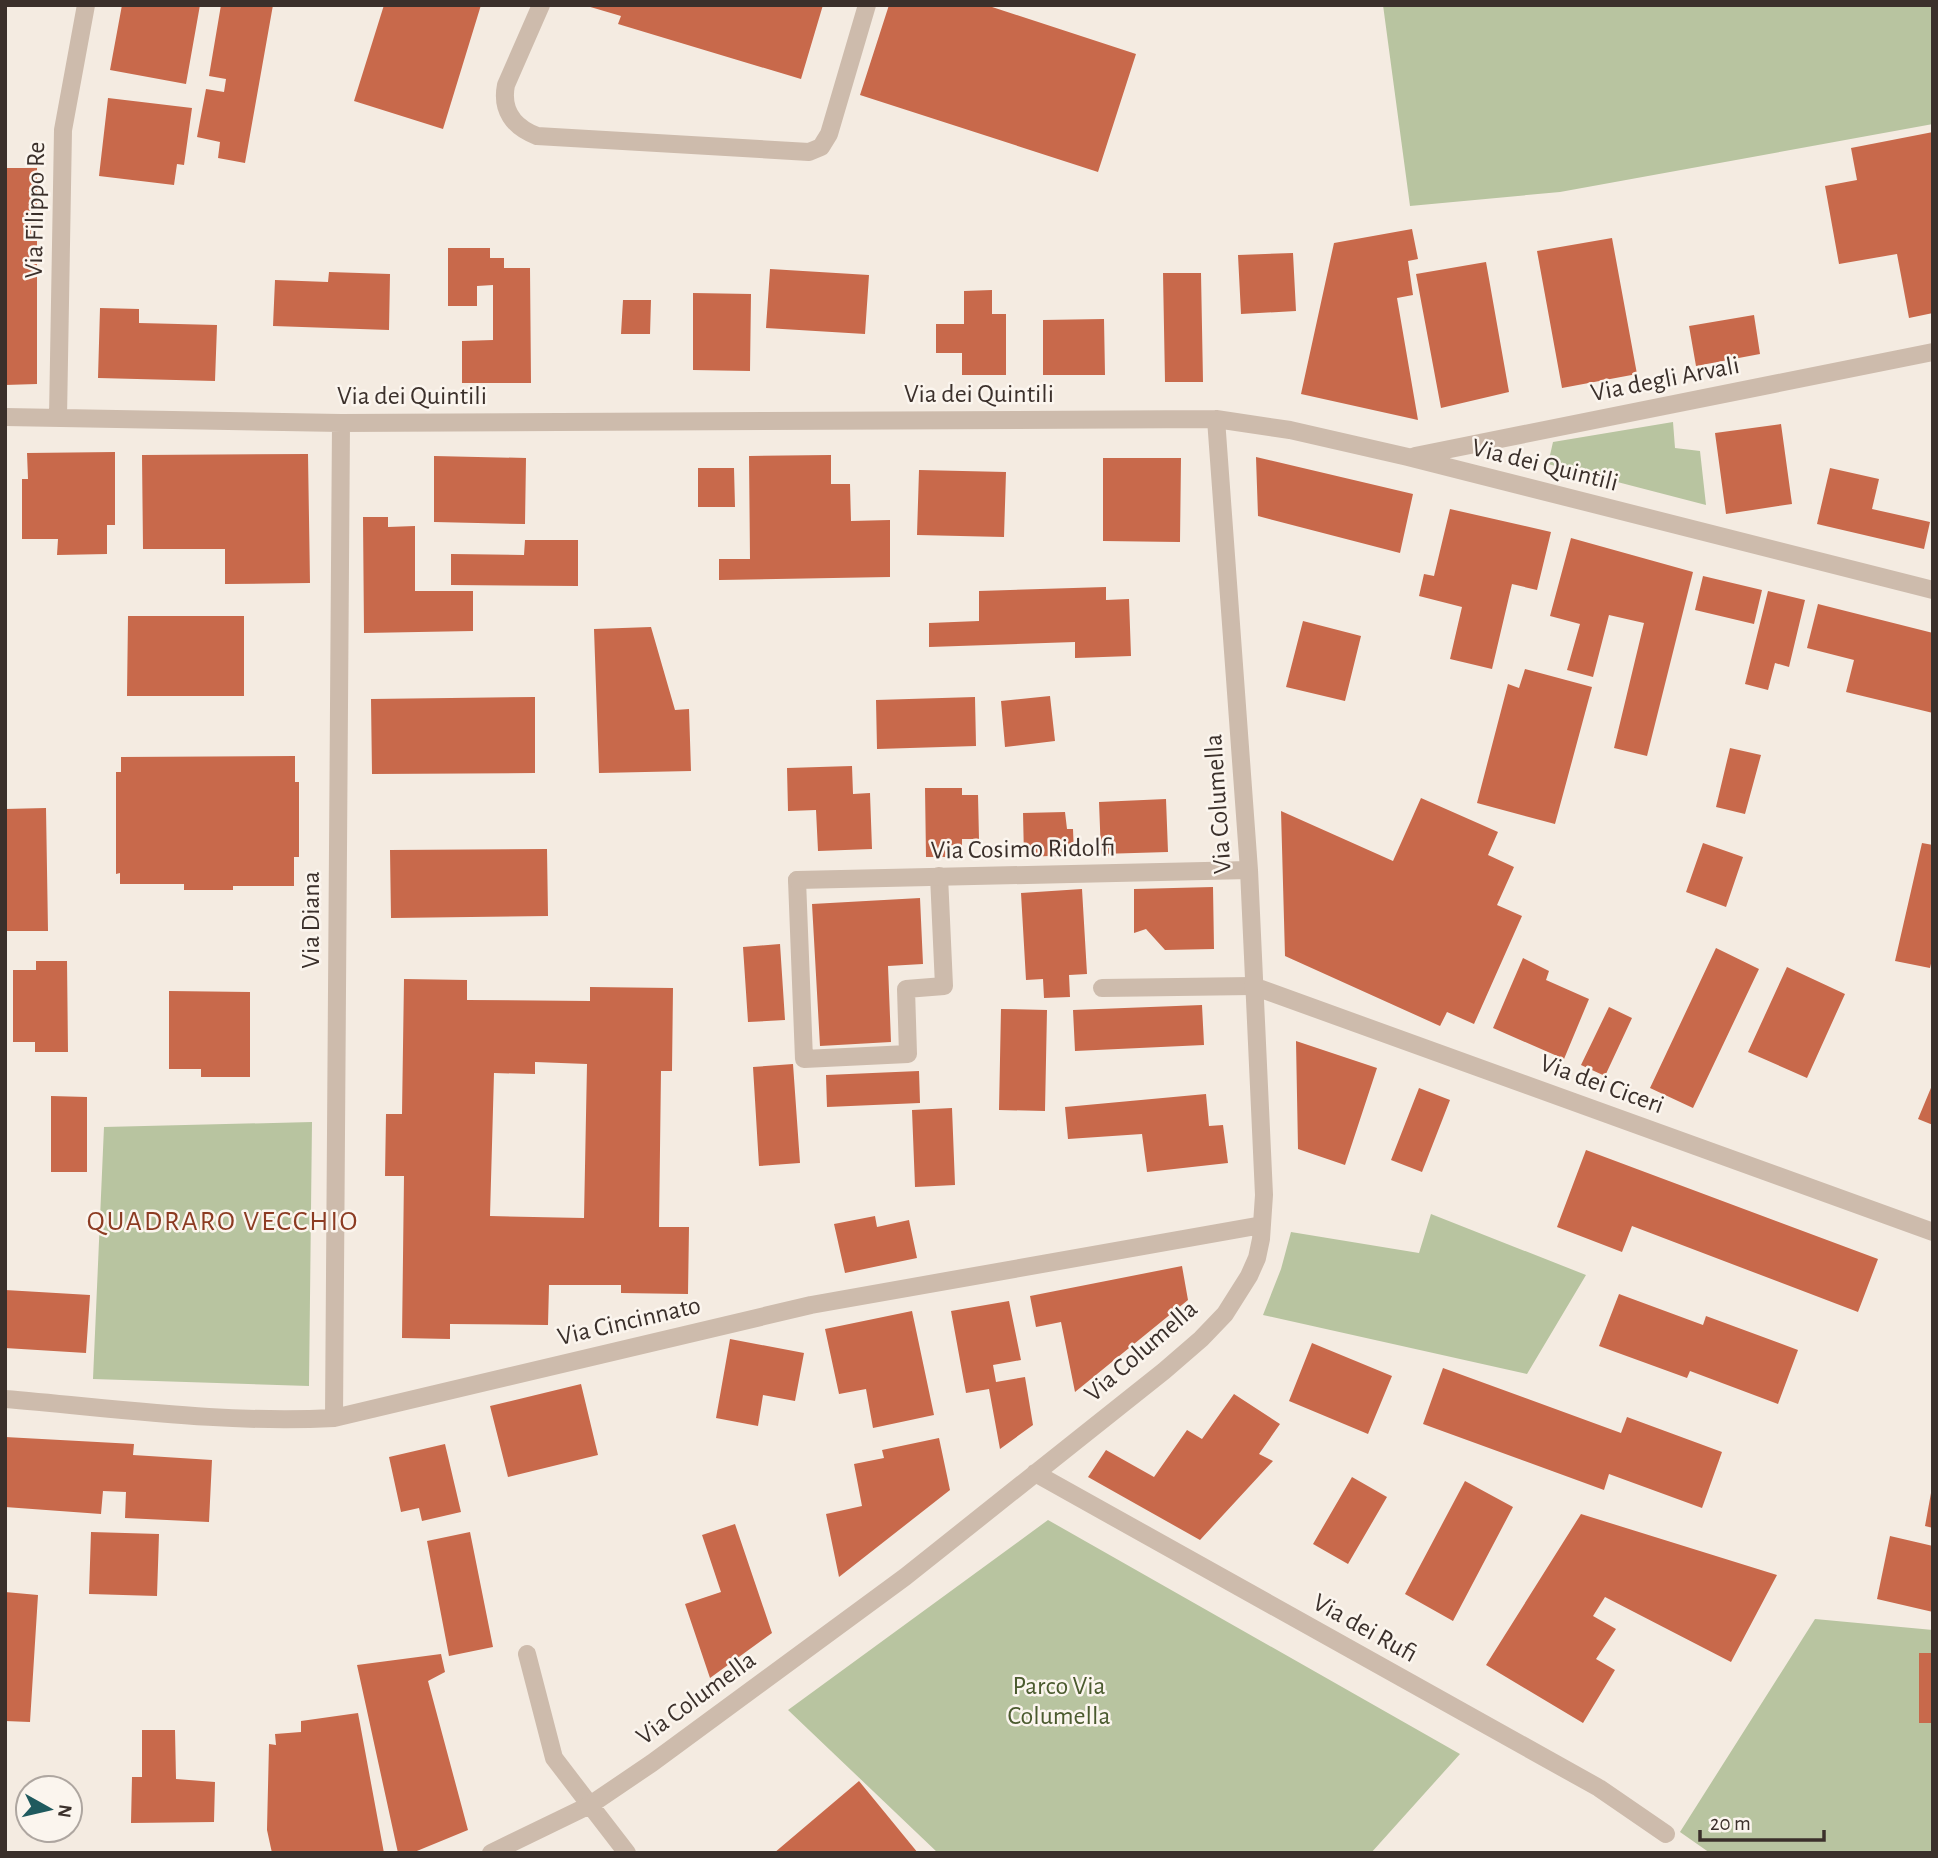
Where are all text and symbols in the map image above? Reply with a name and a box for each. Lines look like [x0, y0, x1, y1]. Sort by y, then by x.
street label: Via Filippo Re [21, 142, 49, 278]
street label: Via degli Arvali [1588, 352, 1742, 406]
street label: Via dei Quintili [904, 381, 1054, 407]
street label: Via dei Quintili [337, 383, 487, 409]
street label: Via dei Quintili [1469, 434, 1621, 496]
street label: Via Columella [1200, 733, 1236, 875]
street label: Via Cosimo Ridolfi [930, 834, 1116, 864]
street label: Via Diana [298, 871, 324, 969]
street label: Via dei Ciceri [1537, 1050, 1667, 1118]
district label: QUADRARO VECCHIO [87, 1208, 359, 1236]
street label: Via Cincinnato [555, 1292, 703, 1350]
street label: Via Columella [1080, 1295, 1202, 1407]
street label: Via dei Rufi [1309, 1589, 1421, 1667]
street label: Via Columella [632, 1646, 760, 1750]
park label: Parco Via Columella [1008, 1673, 1110, 1729]
north arrow [14, 1774, 84, 1844]
scale bar [1700, 1798, 1824, 1842]
text: N [54, 1803, 75, 1819]
text: 20 m [1710, 1813, 1751, 1834]

